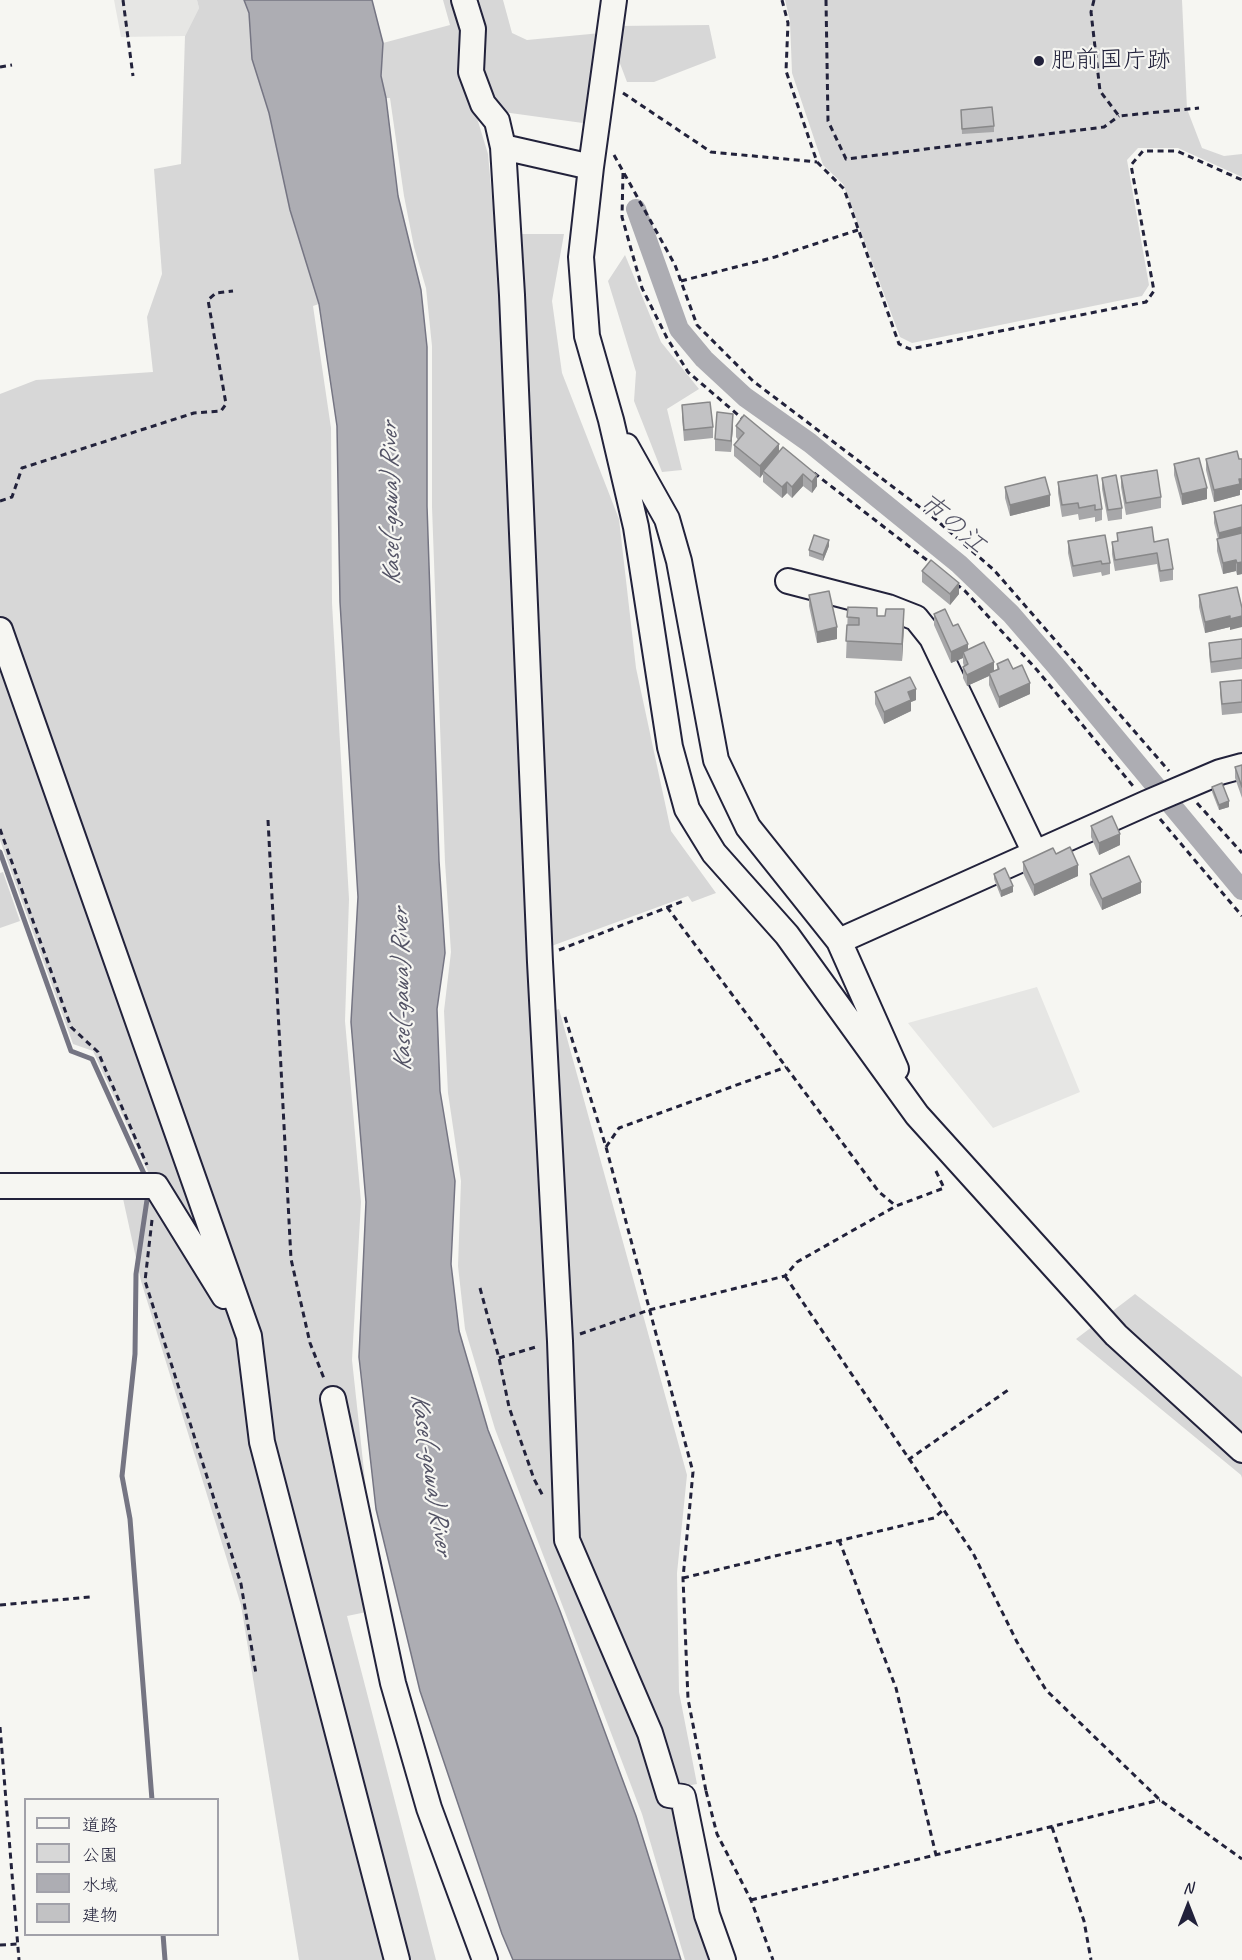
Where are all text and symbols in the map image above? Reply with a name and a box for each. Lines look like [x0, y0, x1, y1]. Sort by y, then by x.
place label: 肥前国庁跡 [1051, 47, 1171, 75]
marker: 肥前国庁跡 [1032, 54, 1046, 68]
water label: Kase(-gawa) River [374, 423, 408, 585]
water label: 市の江 [912, 487, 992, 561]
water label: Kase(-gawa) River [385, 909, 419, 1071]
water label: Kase(-gawa) River [403, 1391, 459, 1557]
legend [24, 1798, 219, 1936]
text: 道路 [82, 1814, 118, 1836]
text: 公園 [82, 1844, 118, 1866]
text: 水域 [82, 1874, 118, 1896]
north arrow [1158, 1876, 1218, 1936]
text: N [1183, 1878, 1193, 1898]
text: 建物 [82, 1904, 118, 1926]

